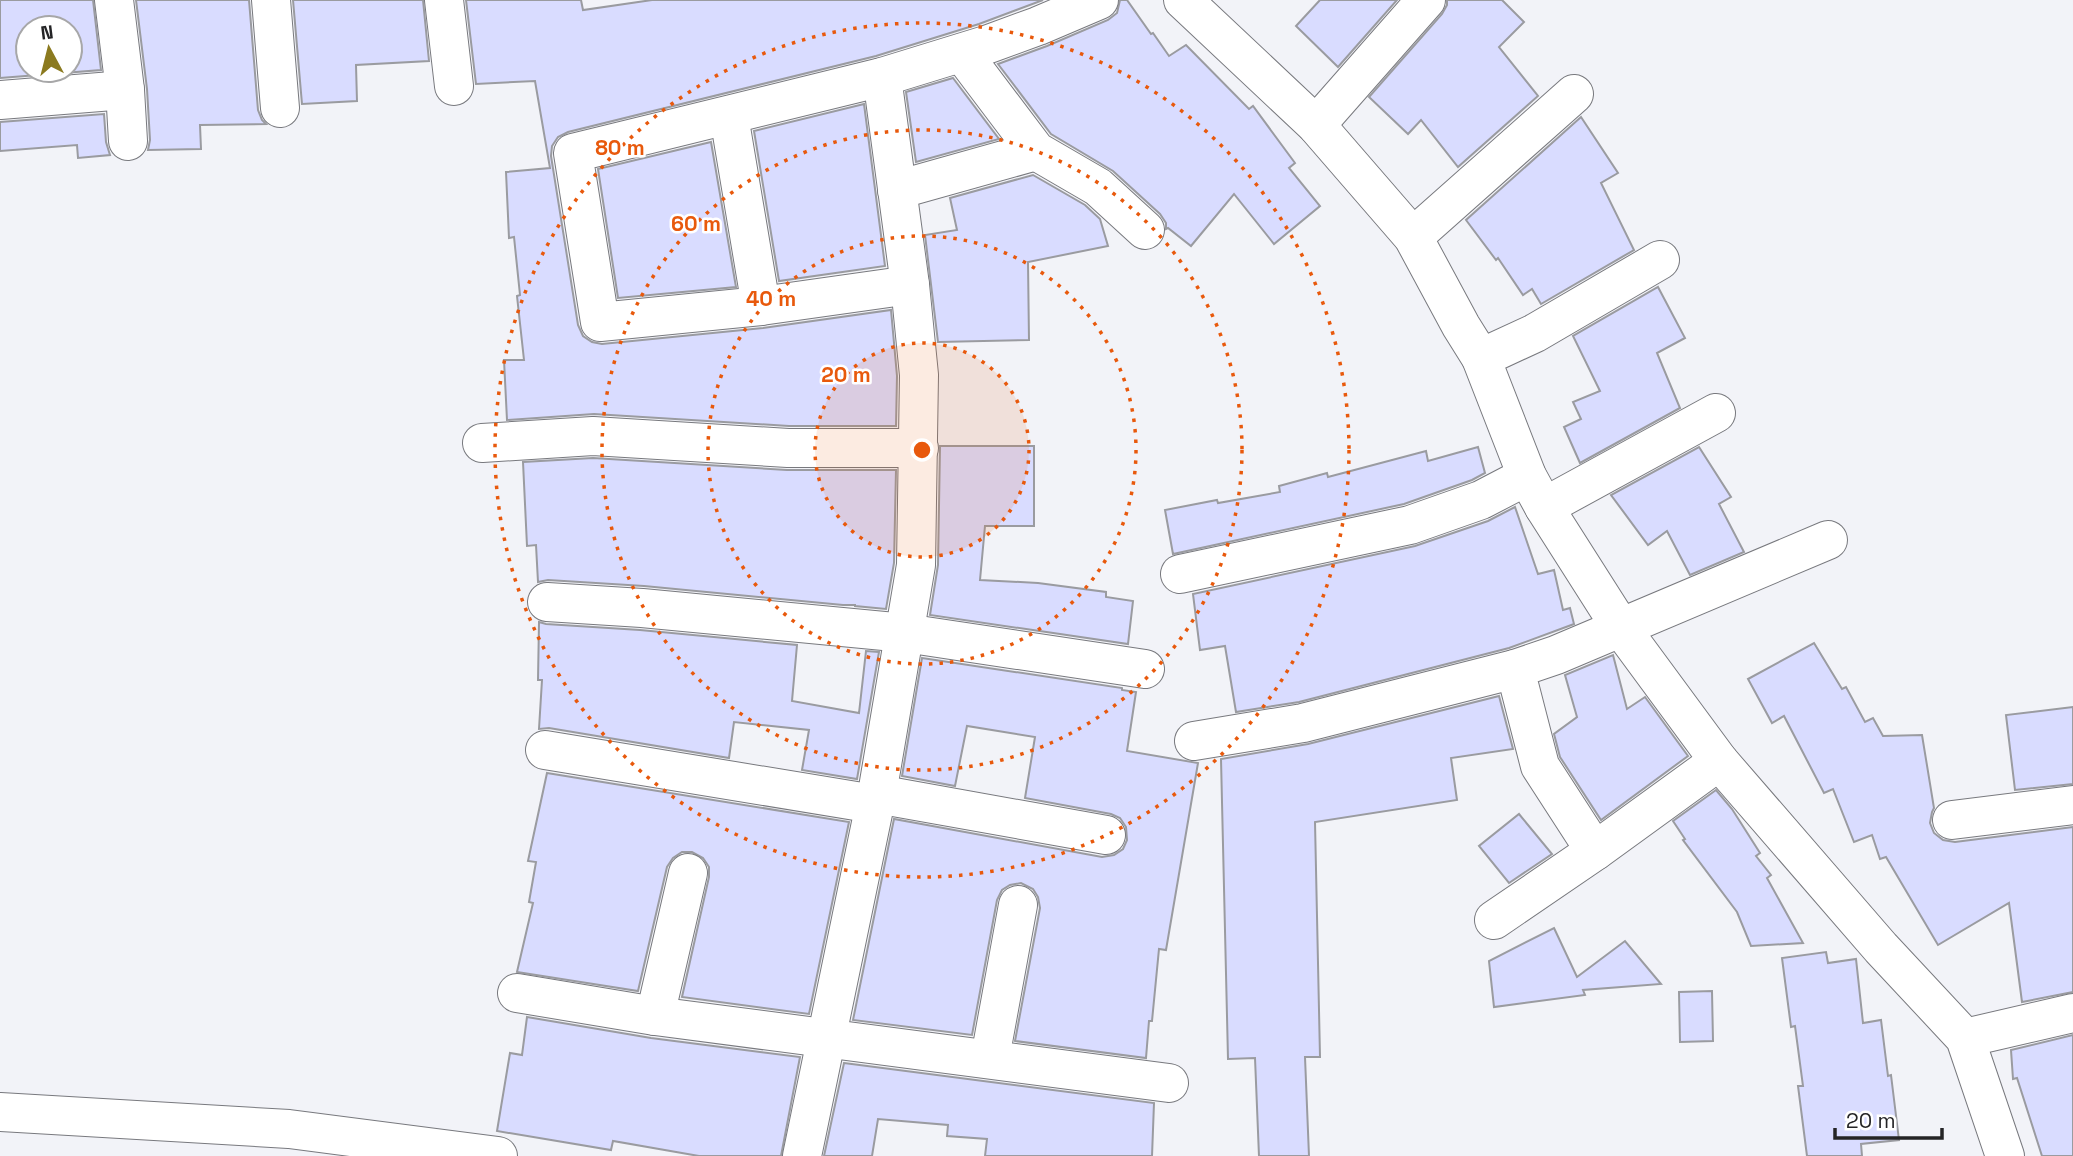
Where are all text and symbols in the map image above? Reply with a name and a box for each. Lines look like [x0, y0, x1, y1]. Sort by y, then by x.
north arrow [14, 14, 84, 84]
text: N [39, 19, 55, 46]
text: 80 m [595, 134, 645, 161]
text: 60 m [671, 210, 721, 237]
text: 40 m [746, 285, 796, 312]
text: 20 m [821, 361, 871, 388]
centre of rings [910, 438, 934, 462]
scale bar [1835, 1096, 1942, 1140]
text: 20 m [1846, 1107, 1896, 1134]

